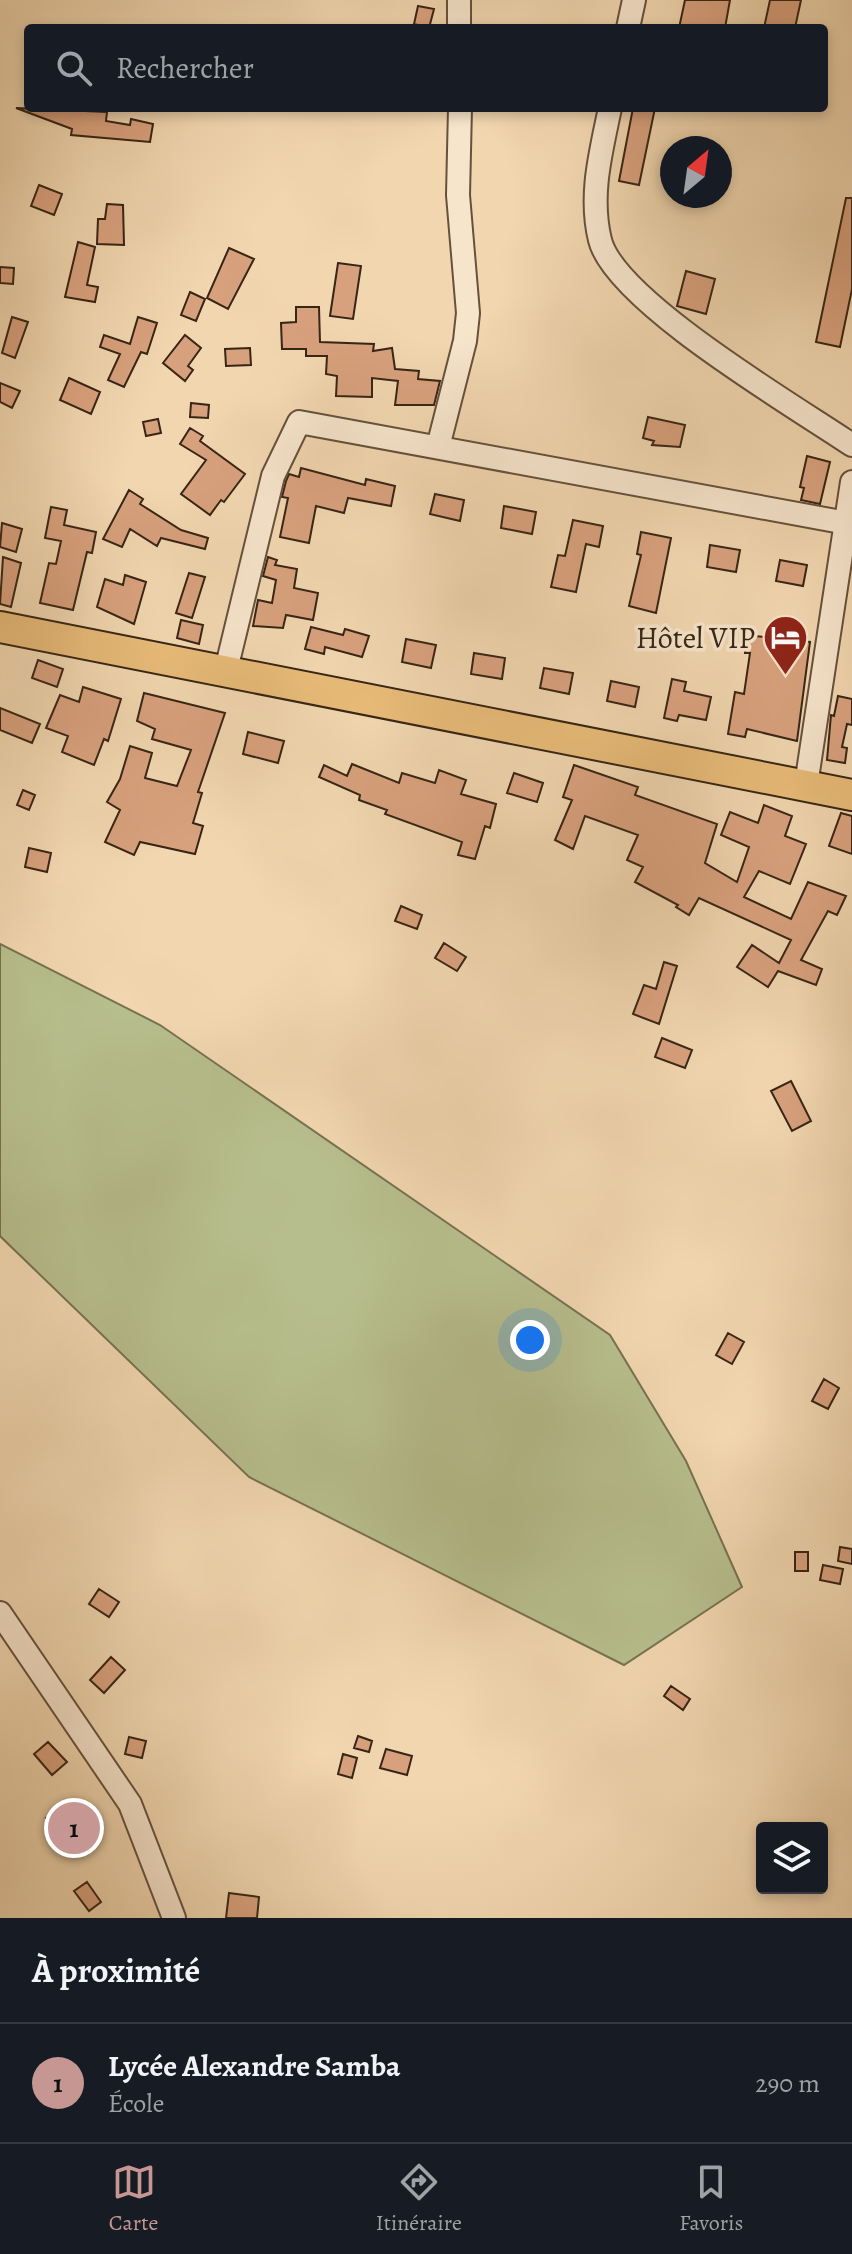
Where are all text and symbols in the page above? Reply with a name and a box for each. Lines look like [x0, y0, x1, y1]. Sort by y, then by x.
search box [24, 24, 828, 112]
icon: search [52, 46, 96, 90]
text: Rechercher [116, 48, 254, 88]
north arrow [660, 136, 732, 208]
hotel icon: Hôtel VIP [762, 614, 810, 677]
place label: Hôtel VIP [636, 618, 755, 658]
your location [510, 1320, 550, 1360]
pin: 1 [48, 1798, 100, 1858]
map controls [756, 1822, 828, 1894]
button: layers [756, 1822, 828, 1894]
text: À proximité [32, 1947, 200, 1994]
text: Lycée Alexandre Samba [108, 2046, 401, 2086]
text: 1 [53, 2066, 63, 2101]
text: 290 m [755, 2066, 820, 2101]
text: École [108, 2086, 164, 2121]
tab: Carte [109, 2160, 158, 2238]
tab: Itinéraire [376, 2160, 462, 2238]
tab: Favoris [679, 2160, 743, 2238]

